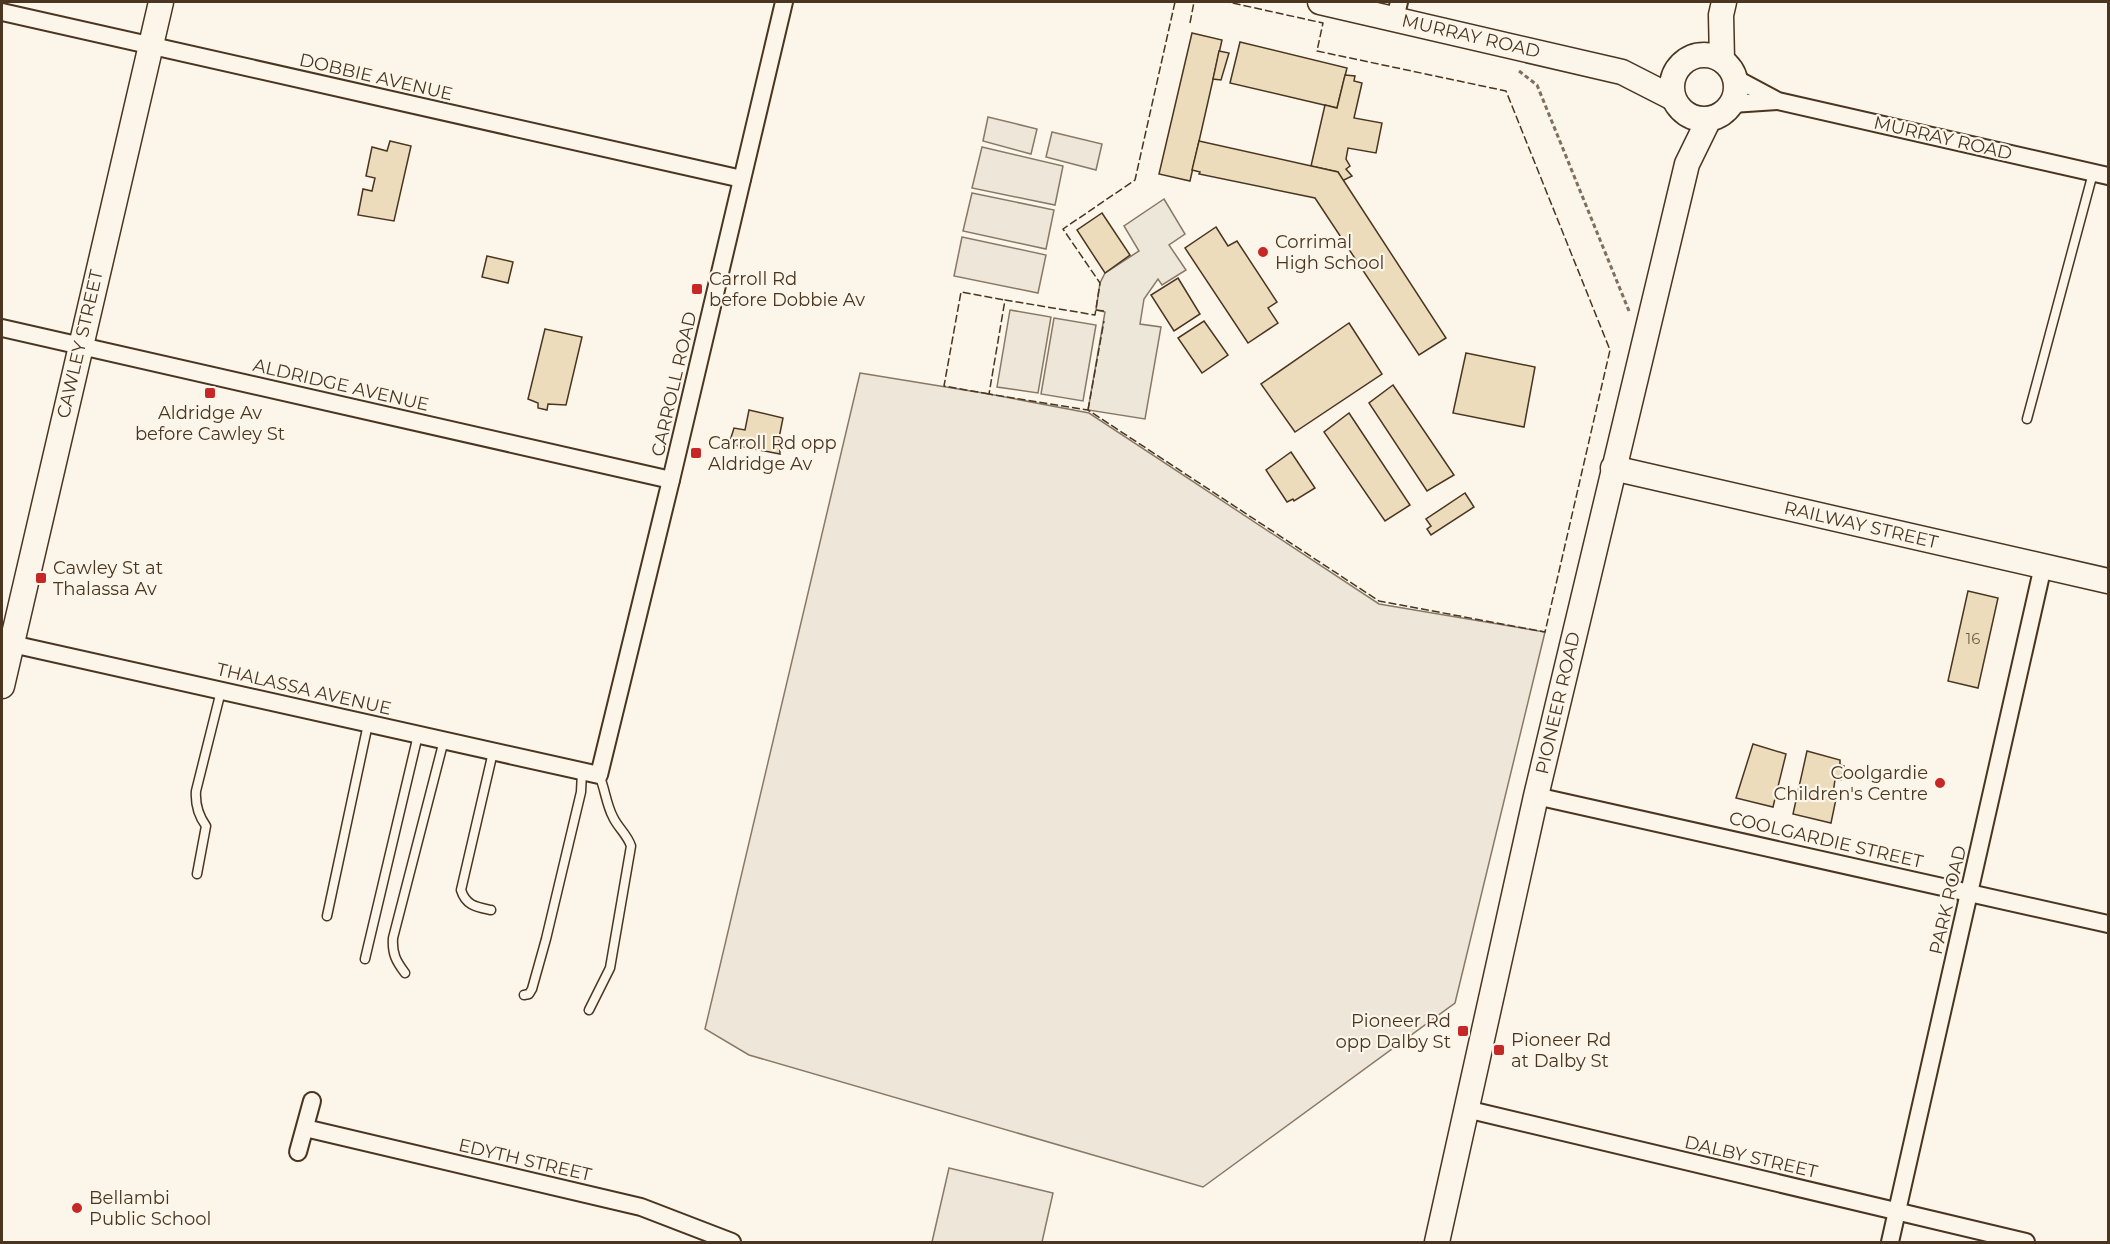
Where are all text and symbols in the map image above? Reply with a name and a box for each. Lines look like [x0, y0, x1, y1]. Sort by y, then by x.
street label: MURRAY ROAD [1400, 9, 1542, 63]
street label: DOBBIE AVENUE [297, 49, 455, 105]
street label: MURRAY ROAD [1872, 111, 2014, 165]
place label: Corrimal High School [1275, 231, 1384, 274]
marker: Corrimal High School [1256, 245, 1270, 259]
street label: CAWLEY STREET [52, 267, 108, 420]
place label: Carroll Rd before Dobbie Av [709, 268, 865, 311]
marker: Carroll Rd before Dobbie Av [690, 282, 704, 296]
street label: CARROLL ROAD [647, 309, 701, 459]
street label: ALDRIDGE AVENUE [251, 354, 431, 416]
marker: Aldridge Av before Cawley St [203, 386, 217, 400]
place label: Aldridge Av before Cawley St [135, 402, 285, 445]
place label: Carroll Rd opp Aldridge Av [708, 432, 837, 475]
marker: Carroll Rd opp Aldridge Av [689, 446, 703, 460]
street label: RAILWAY STREET [1782, 497, 1941, 554]
place label: Cawley St at Thalassa Av [53, 557, 163, 600]
marker: Cawley St at Thalassa Av [34, 571, 48, 585]
house number: 16 [1966, 629, 1980, 648]
street label: PIONEER ROAD [1531, 630, 1585, 776]
street label: THALASSA AVENUE [214, 658, 394, 720]
place label: Coolgardie Children's Centre [1773, 762, 1928, 805]
marker: Coolgardie Children's Centre [1933, 776, 1947, 790]
street label: COOLGARDIE STREET [1727, 807, 1926, 873]
street label: PARK ROAD [1925, 843, 1971, 957]
place label: Pioneer Rd opp Dalby St [1335, 1010, 1451, 1053]
marker: Pioneer Rd opp Dalby St [1456, 1024, 1470, 1038]
place label: Pioneer Rd at Dalby St [1511, 1029, 1611, 1072]
marker: Pioneer Rd at Dalby St [1492, 1043, 1506, 1057]
street label: DALBY STREET [1682, 1131, 1820, 1183]
street label: EDYTH STREET [456, 1134, 594, 1186]
place label: Bellambi Public School [89, 1187, 211, 1230]
marker: Bellambi Public School [70, 1201, 84, 1215]

